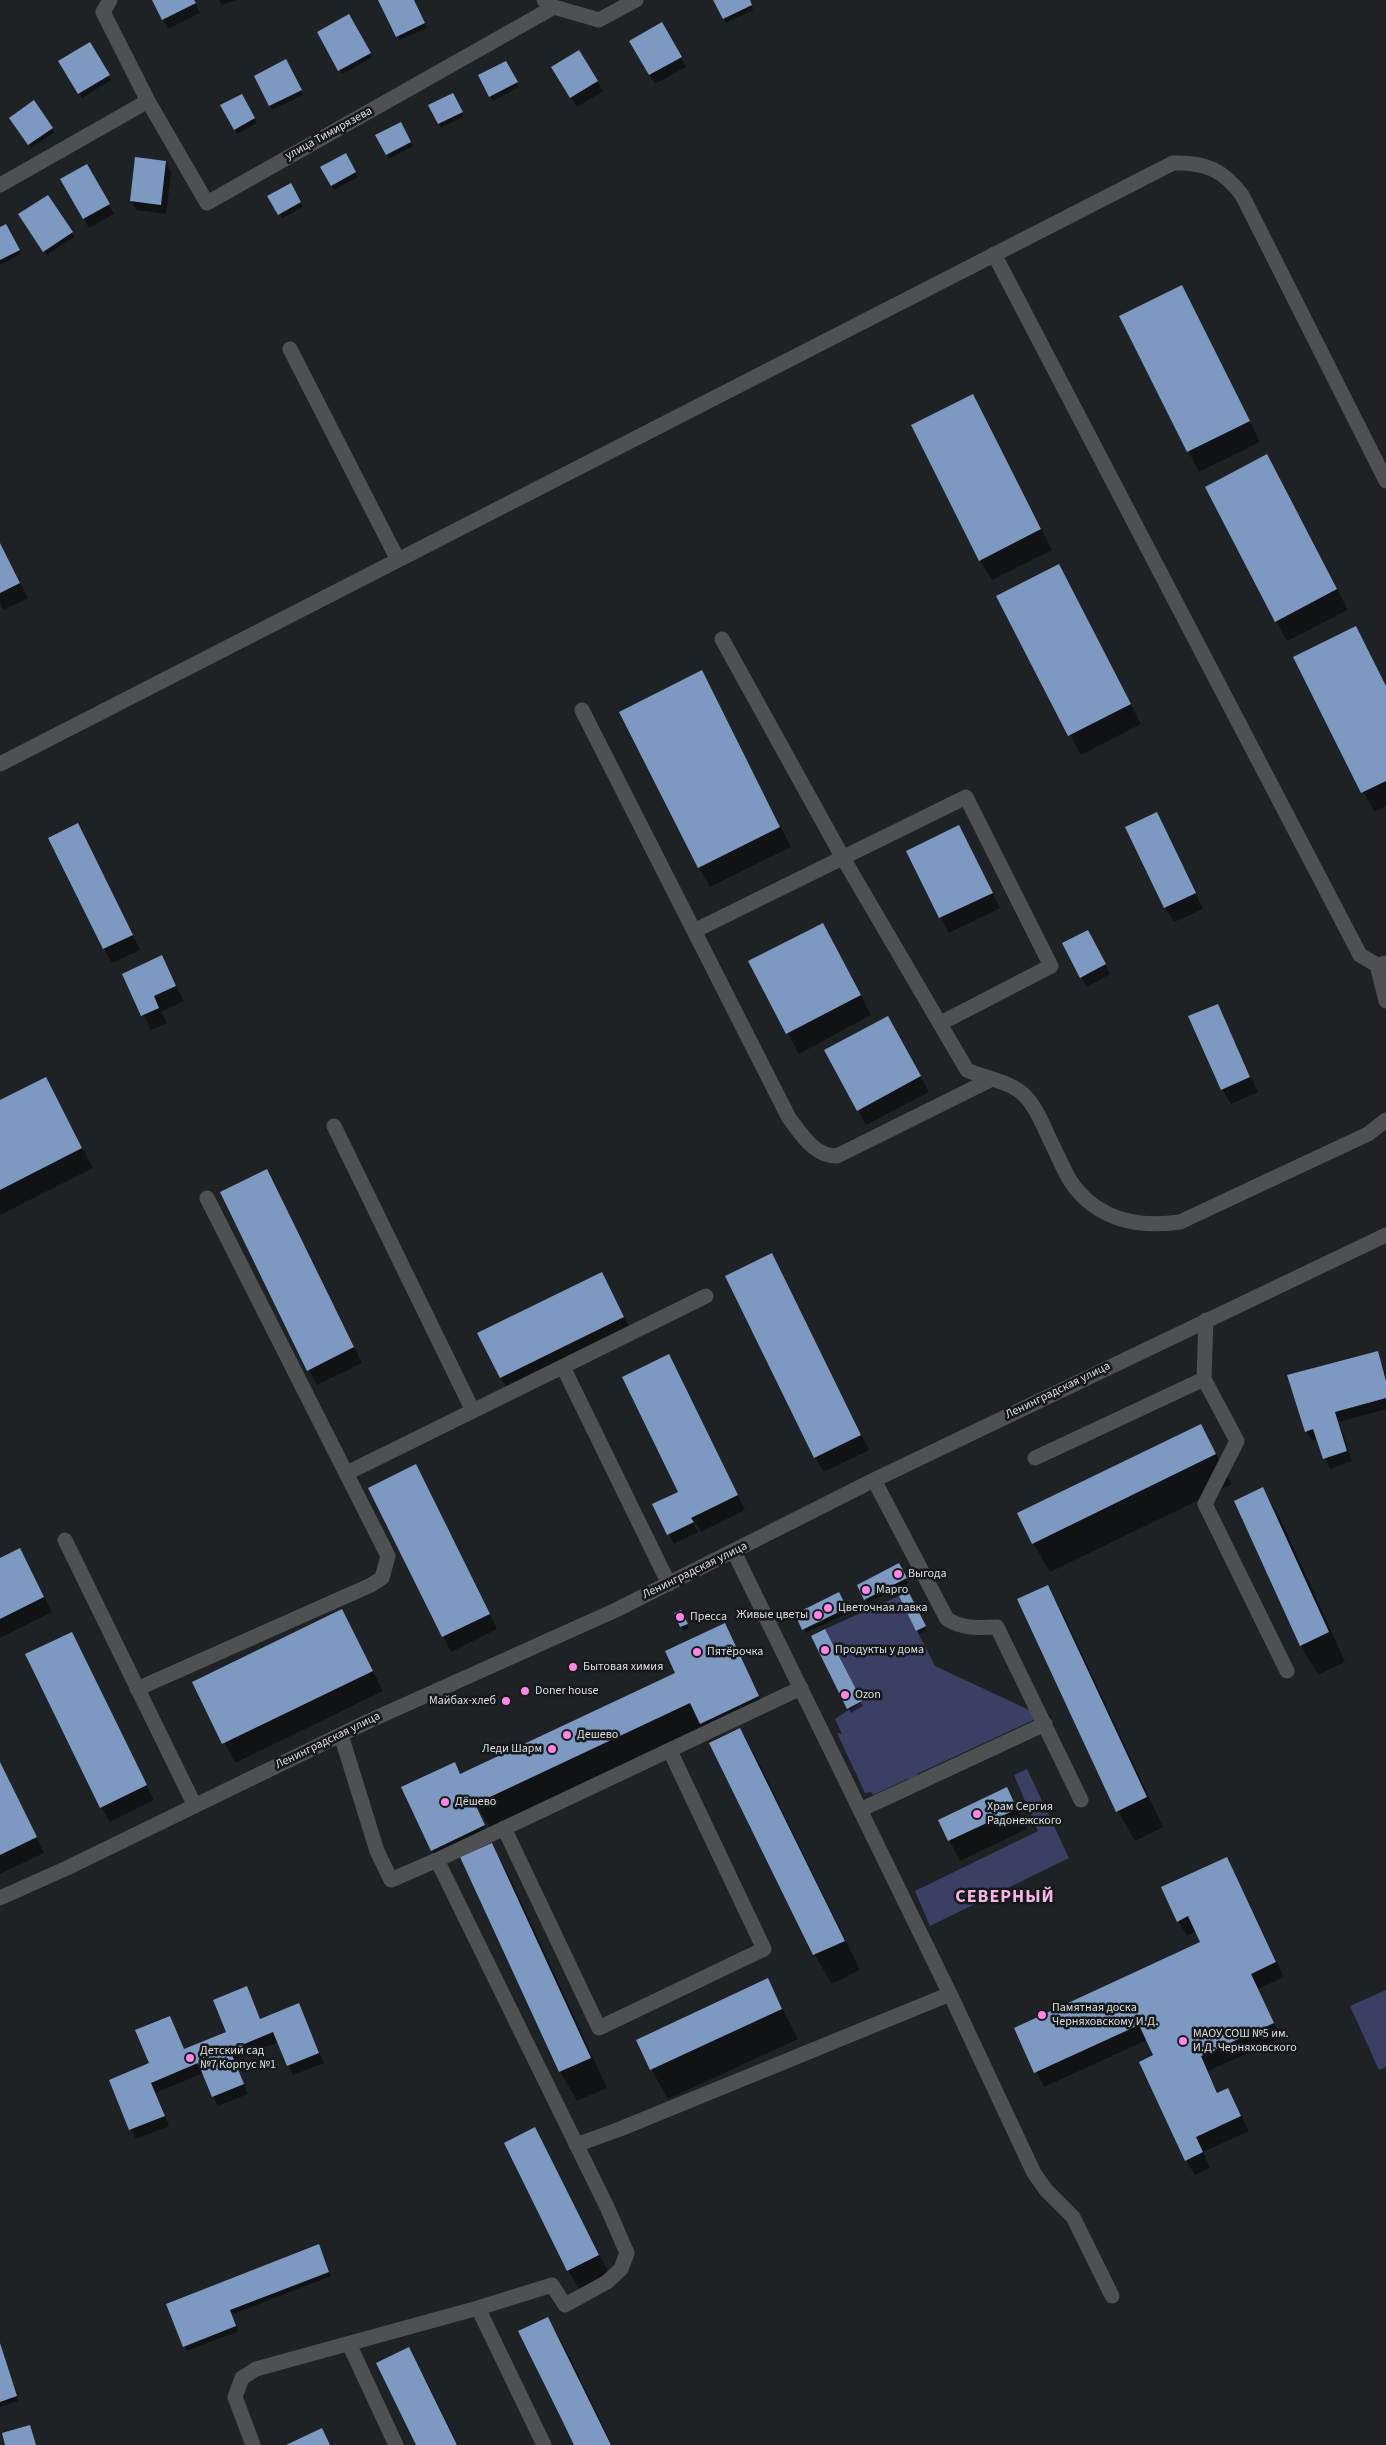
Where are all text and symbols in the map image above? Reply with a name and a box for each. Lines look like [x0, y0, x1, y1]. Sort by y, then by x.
street label: улица Тимирязева [283, 104, 375, 164]
street label: Ленинградская улица [1003, 1359, 1113, 1423]
street label: Ленинградская улица [640, 1539, 750, 1603]
place label: Выгода [908, 1567, 947, 1581]
marker: Выгода [892, 1568, 904, 1580]
place label: Марго [876, 1583, 908, 1597]
marker: Марго [860, 1584, 872, 1596]
place label: Цветочная лавка [838, 1601, 927, 1615]
marker: Цветочная лавка [822, 1602, 834, 1614]
place label: Живые цветы [736, 1608, 808, 1622]
marker: Живые цветы [812, 1609, 824, 1621]
place label: Пресса [690, 1610, 727, 1624]
marker: Пресса [674, 1611, 686, 1623]
place label: Продукты у дома [835, 1643, 924, 1657]
marker: Продукты у дома [819, 1644, 831, 1656]
place label: Пятёрочка [707, 1645, 763, 1659]
marker: Пятёрочка [691, 1646, 703, 1658]
place label: Бытовая химия [583, 1660, 663, 1674]
marker: Бытовая химия [567, 1661, 579, 1673]
place label: Doner house [535, 1684, 599, 1698]
marker: Doner house [519, 1685, 531, 1697]
place label: Ozon [855, 1688, 881, 1702]
marker: Ozon [839, 1689, 851, 1701]
place label: Майбах-хлеб [429, 1694, 496, 1708]
marker: Майбах-хлеб [500, 1695, 512, 1707]
street label: Ленинградская улица [273, 1709, 383, 1773]
place label: Дешево [577, 1728, 618, 1742]
marker: Дешево [561, 1729, 573, 1741]
place label: Леди Шарм [482, 1742, 542, 1756]
marker: Леди Шарм [546, 1743, 558, 1755]
place label: Дёшево [455, 1795, 496, 1809]
marker: Дёшево [439, 1796, 451, 1808]
place label: Храм Сергия Радонежского [987, 1800, 1062, 1828]
marker: Храм Сергия Радонежского [971, 1808, 983, 1820]
district label: СЕВЕРНЫЙ [954, 1887, 1056, 1909]
place label: Памятная доска Черняховскому И.Д. [1052, 2001, 1158, 2029]
marker: Памятная доска Черняховскому И.Д. [1036, 2009, 1048, 2021]
place label: МАОУ СОШ №5 им. И.Д. Черняховского [1193, 2027, 1297, 2055]
marker: МАОУ СОШ №5 им. И.Д. Черняховского [1177, 2035, 1189, 2047]
place label: Детский сад №7 Корпус №1 [200, 2044, 276, 2072]
marker: Детский сад №7 Корпус №1 [184, 2052, 196, 2064]

